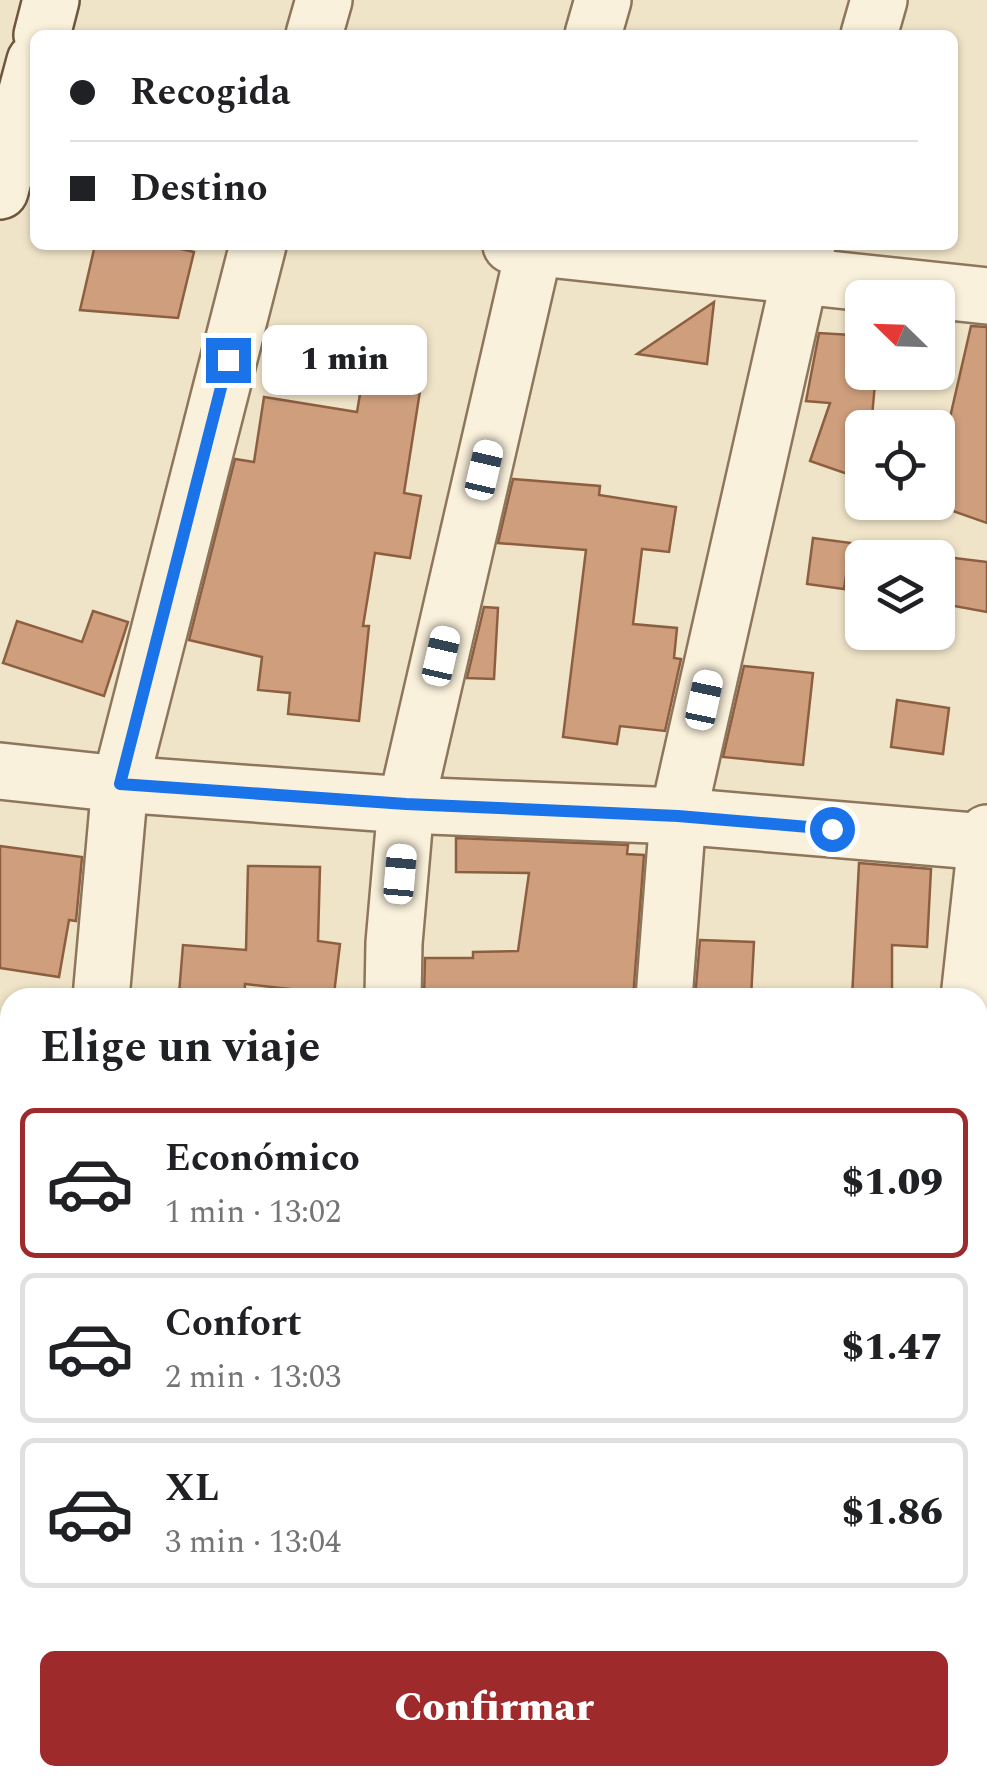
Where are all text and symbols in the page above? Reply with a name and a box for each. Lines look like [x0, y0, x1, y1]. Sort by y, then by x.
text: Recogida [130, 64, 291, 122]
text: Destino [130, 160, 268, 218]
north arrow [845, 280, 955, 390]
map controls [845, 280, 955, 650]
callout: 1 min [263, 325, 428, 395]
text: 1 min [300, 335, 389, 384]
route end [206, 338, 251, 383]
button: locate [845, 410, 955, 520]
car [463, 437, 505, 503]
button: layers [845, 540, 955, 650]
car [420, 623, 462, 689]
car [683, 668, 725, 732]
route start [810, 807, 855, 852]
car [382, 843, 418, 905]
text: Elige un viaje [40, 1013, 321, 1082]
text: Económico [165, 1130, 360, 1188]
icon: car [45, 1138, 135, 1228]
text: $1.09 [841, 1154, 943, 1212]
text: 1 min · 13:02 [165, 1188, 341, 1237]
text: Confort [165, 1295, 302, 1353]
icon: car [45, 1303, 135, 1393]
text: $1.47 [841, 1319, 943, 1377]
text: 2 min · 13:03 [165, 1353, 341, 1402]
text: XL [165, 1460, 219, 1518]
icon: car [45, 1468, 135, 1558]
text: $1.86 [841, 1484, 943, 1542]
text: 3 min · 13:04 [165, 1518, 341, 1567]
button: Confirmar [40, 1651, 948, 1766]

